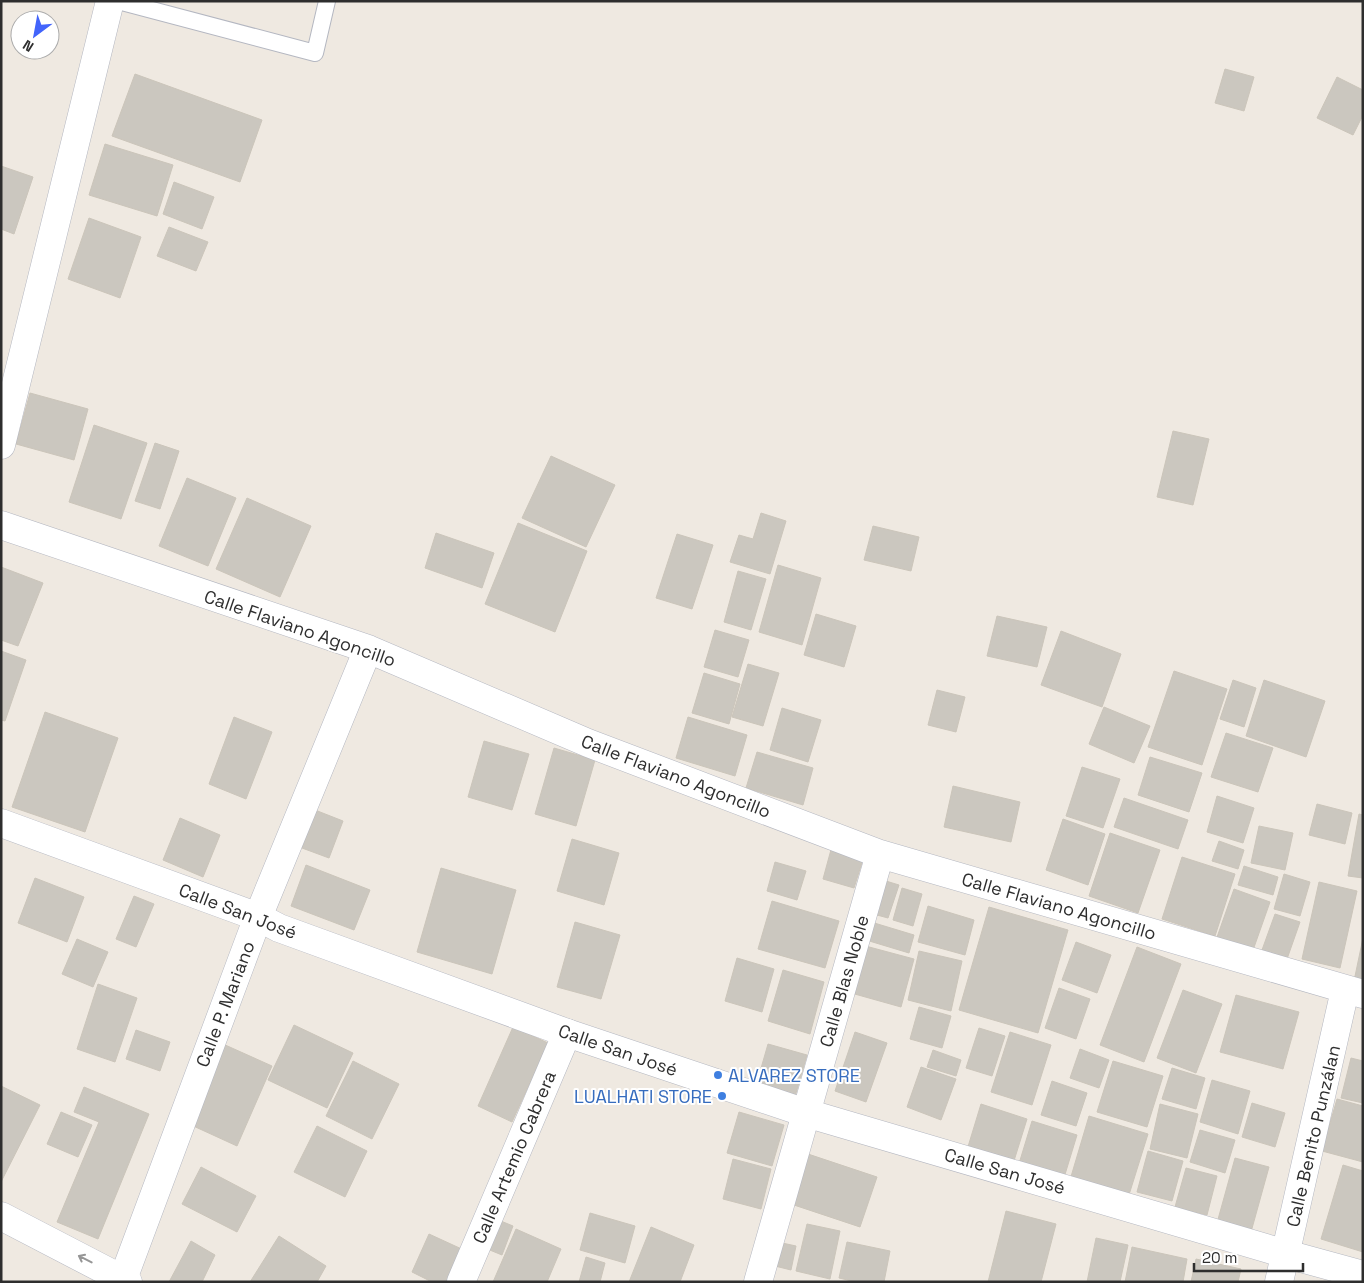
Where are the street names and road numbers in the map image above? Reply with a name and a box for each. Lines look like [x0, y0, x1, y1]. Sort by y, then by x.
street label: Calle Flaviano Agoncillo [201, 584, 399, 672]
street label: Calle Flaviano Agoncillo [578, 729, 774, 823]
street label: Calle Flaviano Agoncillo [959, 867, 1159, 945]
street label: Calle San José [176, 878, 300, 944]
street label: Calle Blas Noble [814, 912, 874, 1050]
street label: Calle P. Mariano [190, 938, 260, 1070]
street label: Calle San José [555, 1019, 681, 1081]
street label: Calle Benito Punzálan [1281, 1043, 1345, 1229]
street label: Calle Artemio Cabrera [467, 1067, 561, 1247]
street label: Calle San José [942, 1143, 1068, 1199]

